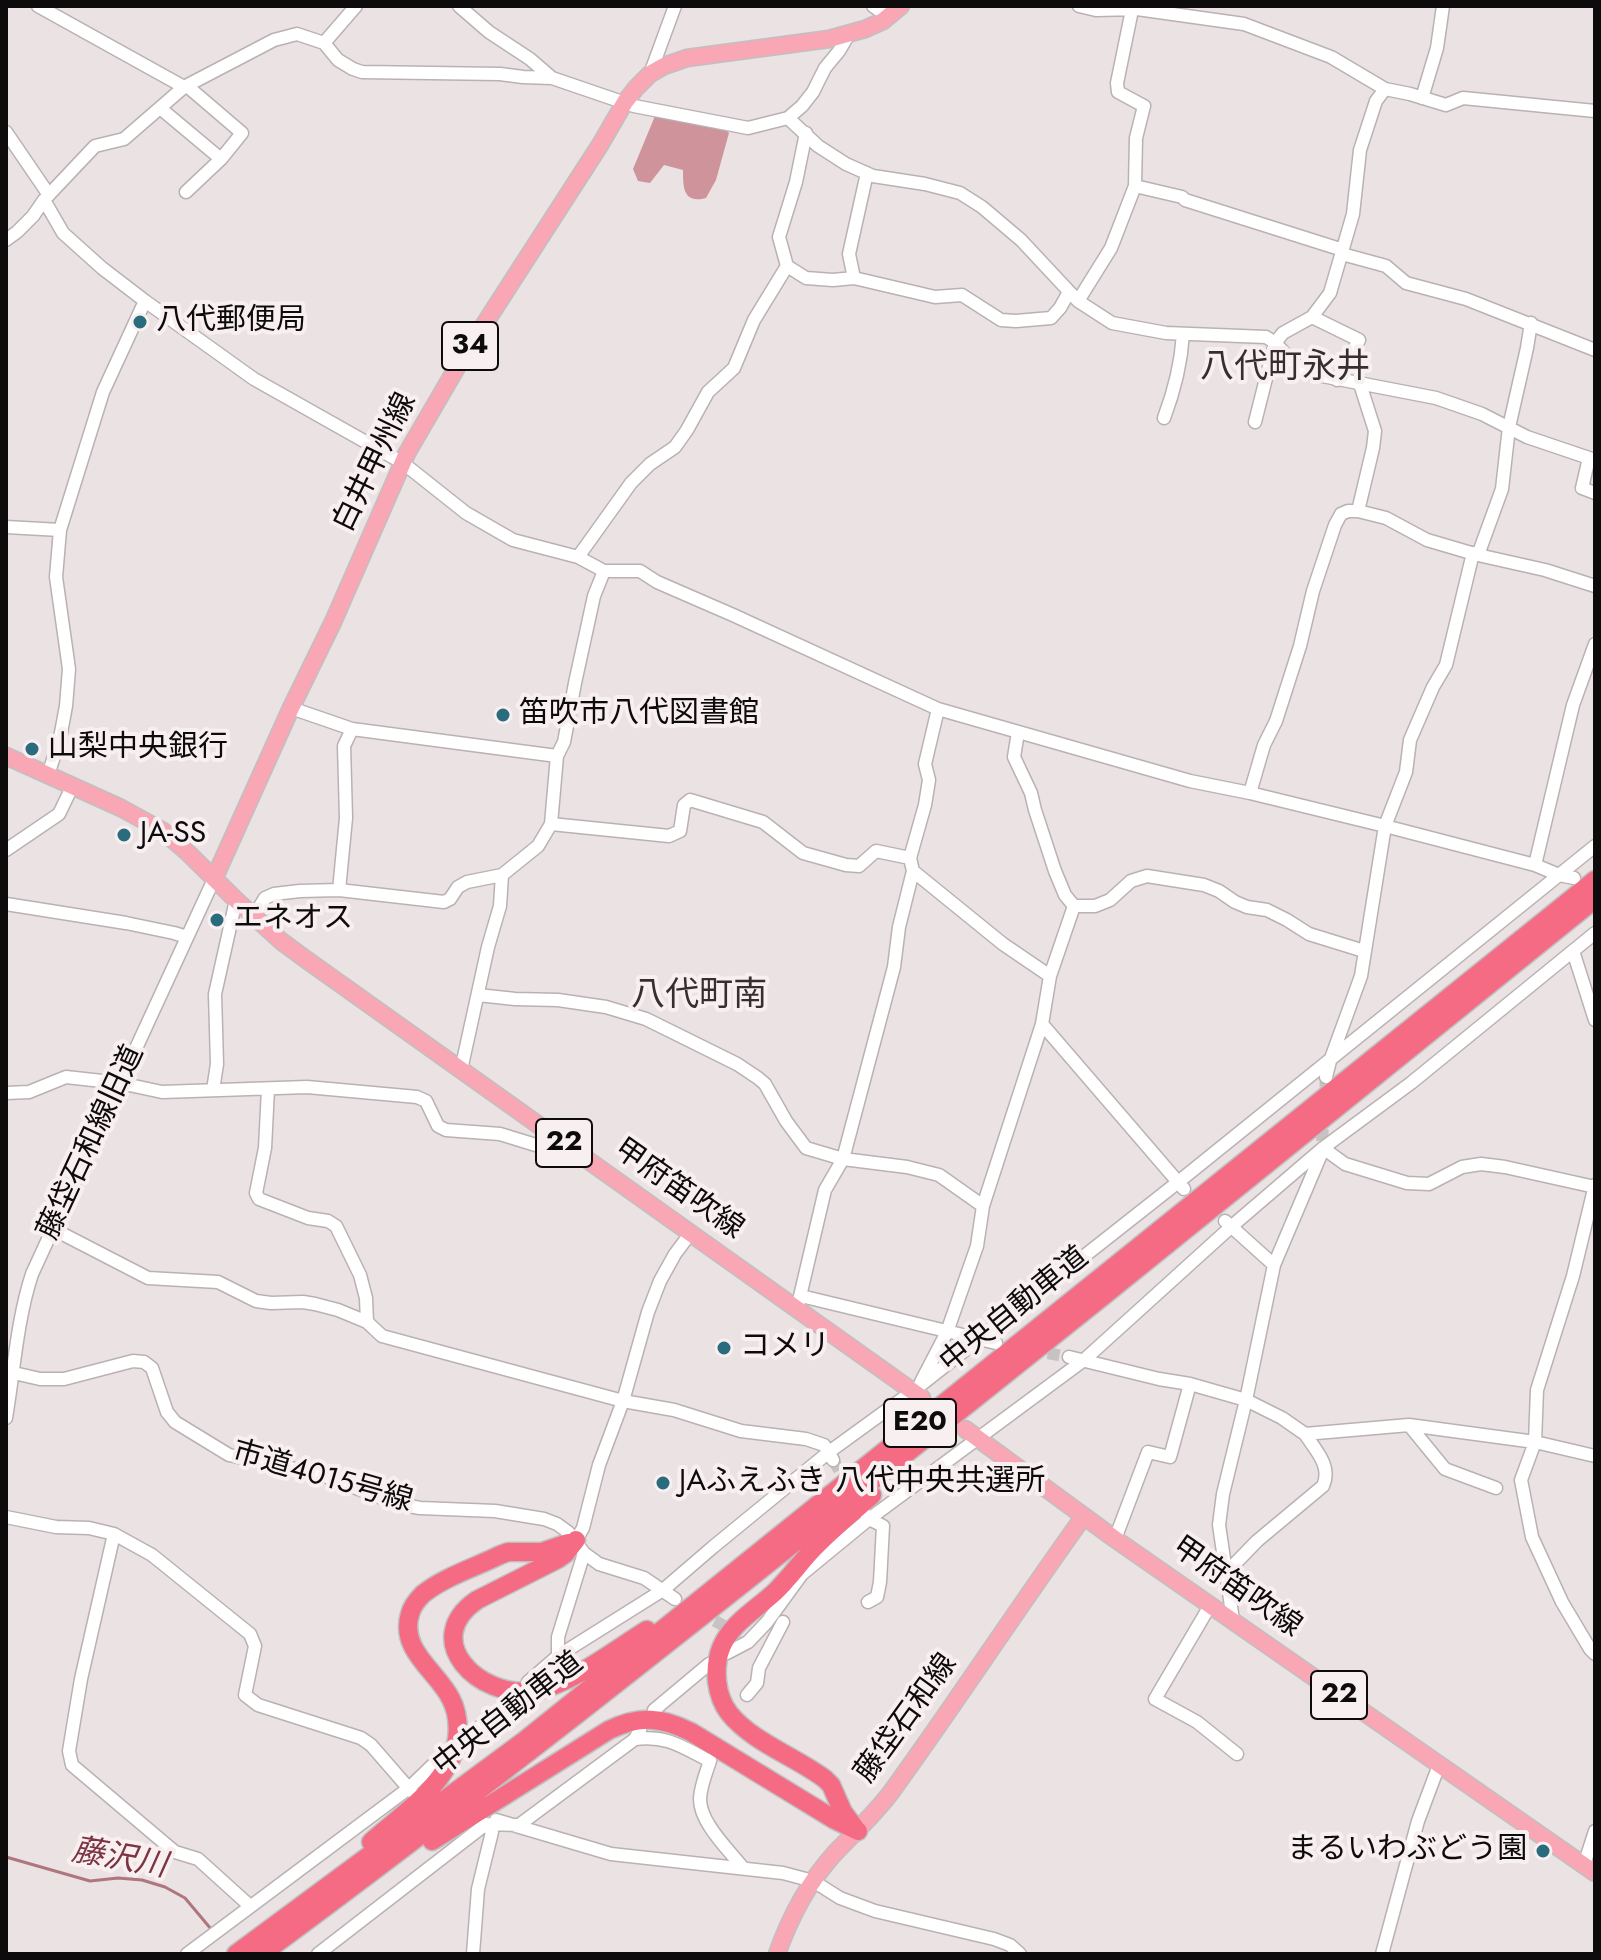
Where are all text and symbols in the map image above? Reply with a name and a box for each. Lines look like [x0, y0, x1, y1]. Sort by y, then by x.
place label: 八代郵便局 [156, 304, 306, 340]
marker: 八代郵便局 [131, 313, 149, 331]
road number: 34 [442, 322, 498, 370]
district label: 八代町永井 [1200, 349, 1370, 389]
street label: 白井甲州線 [327, 388, 425, 538]
place label: 笛吹市八代図書館 [519, 697, 759, 733]
marker: 笛吹市八代図書館 [494, 706, 512, 724]
place label: 山梨中央銀行 [48, 731, 228, 767]
marker: 山梨中央銀行 [23, 740, 41, 758]
place label: JA-SS [140, 817, 206, 853]
marker: JA-SS [115, 826, 133, 844]
place label: エネオス [233, 902, 353, 938]
marker: エネオス [208, 911, 226, 929]
district label: 八代町南 [631, 977, 767, 1017]
street label: 藤垈石和線旧道 [31, 1040, 153, 1246]
road number: 22 [536, 1119, 592, 1167]
street label: 甲府笛吹線 [606, 1132, 750, 1248]
street label: 中央自動車道 [934, 1240, 1096, 1382]
place label: コメリ [740, 1330, 830, 1366]
marker: コメリ [715, 1339, 733, 1357]
road number: E20 [884, 1399, 956, 1447]
street label: 市道4015号線 [228, 1435, 416, 1521]
place label: JAふえふき 八代中央共選所 [679, 1465, 1045, 1501]
marker: JAふえふき 八代中央共選所 [654, 1474, 672, 1492]
street label: 甲府笛吹線 [1164, 1530, 1308, 1646]
street label: 中央自動車道 [427, 1645, 591, 1785]
street label: 藤垈石和線 [848, 1648, 966, 1790]
road number: 22 [1311, 1671, 1367, 1719]
water label: 藤沢川 [68, 1833, 170, 1887]
place label: まるいわぶどう園 [1287, 1833, 1527, 1869]
marker: まるいわぶどう園 [1534, 1842, 1552, 1860]

